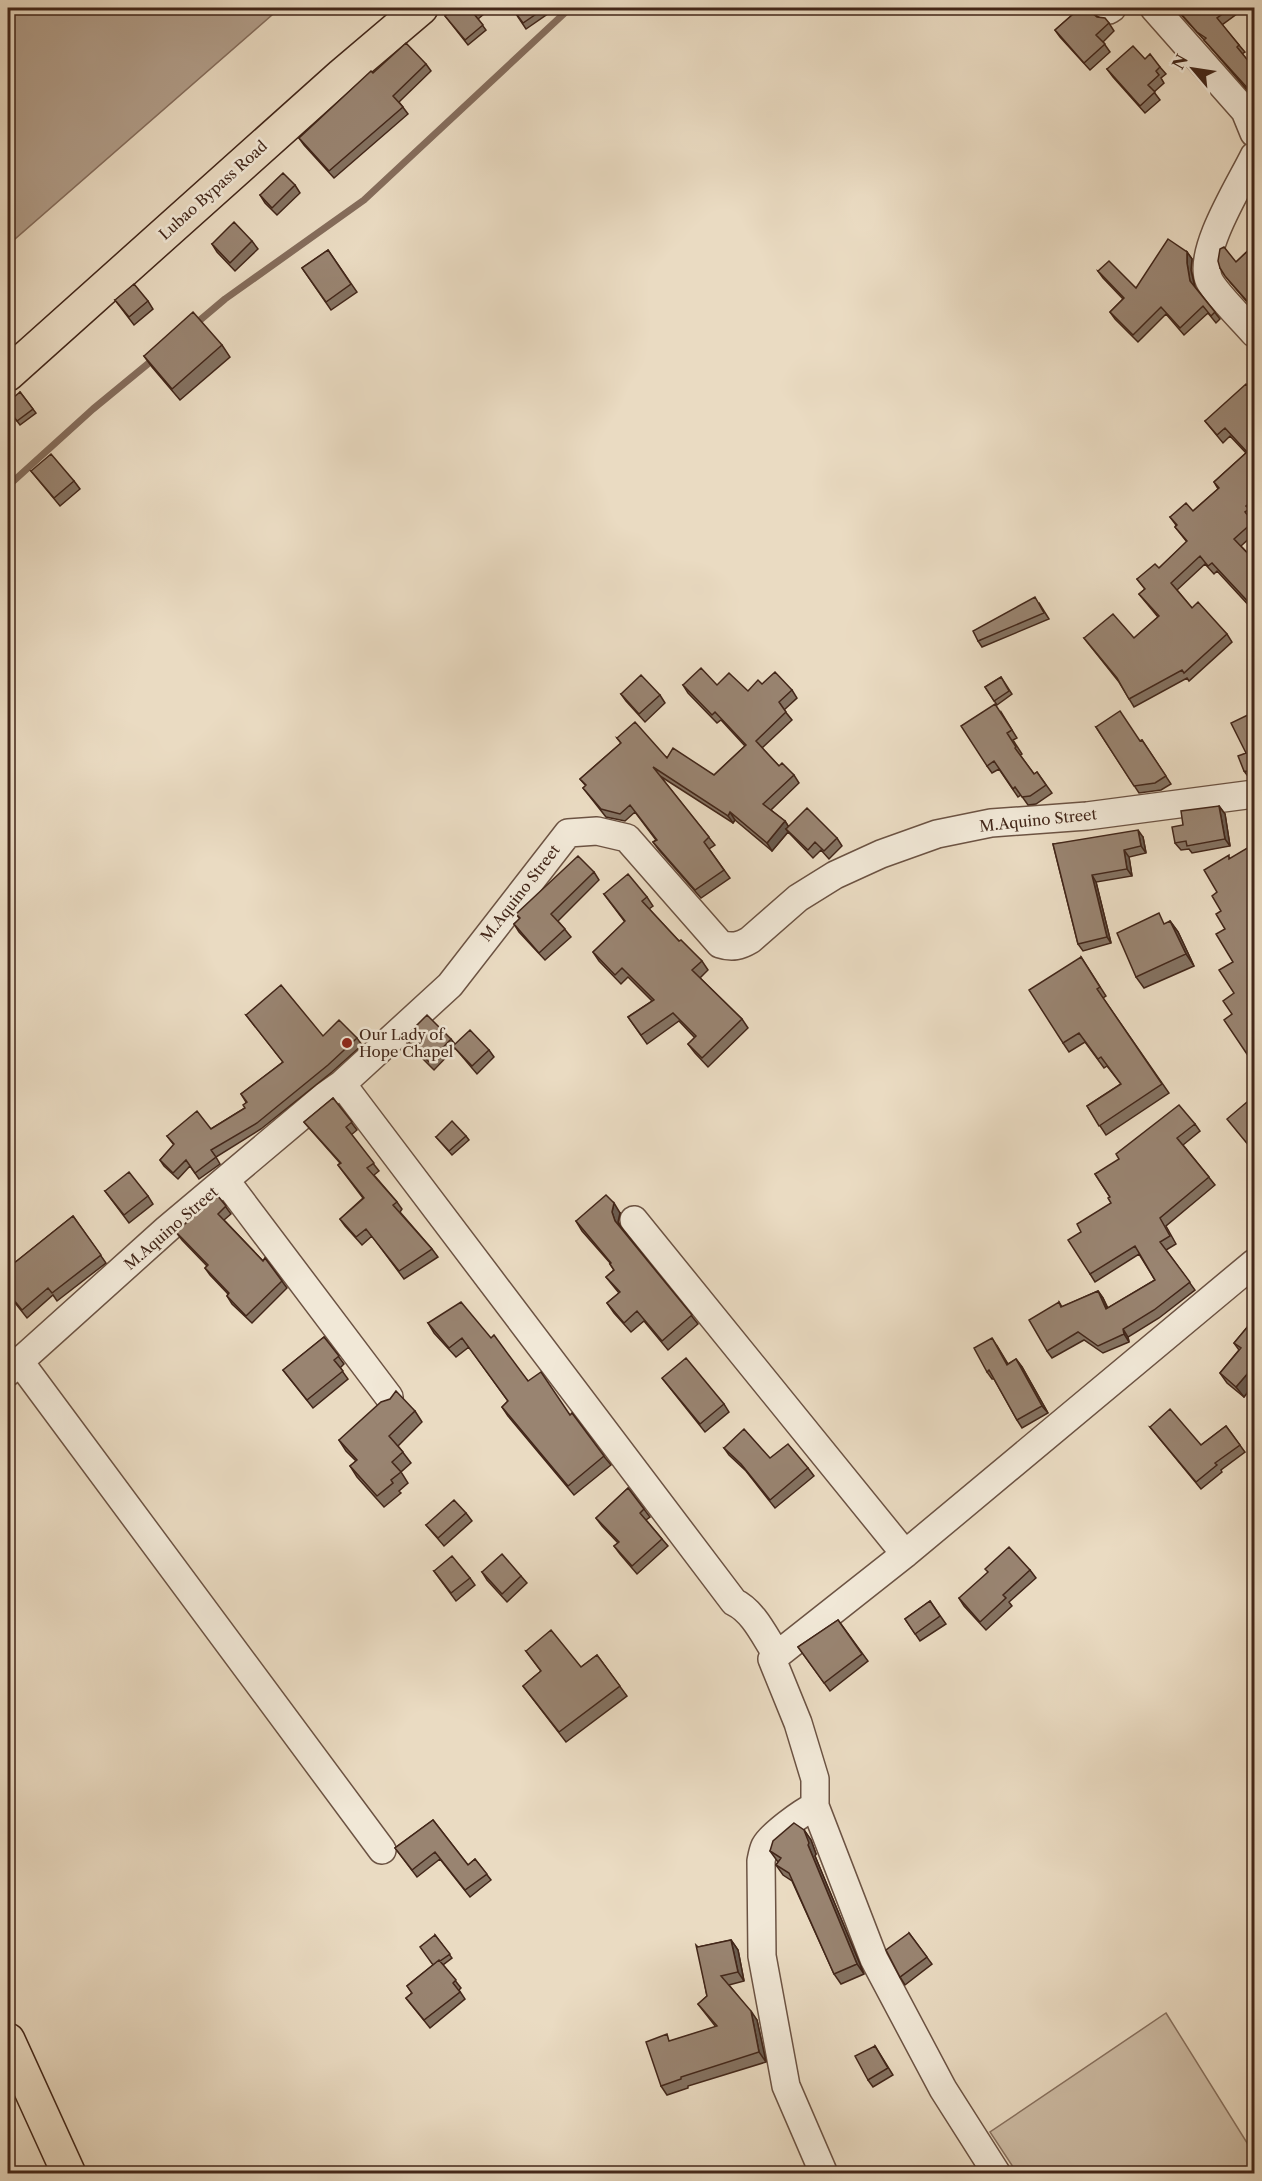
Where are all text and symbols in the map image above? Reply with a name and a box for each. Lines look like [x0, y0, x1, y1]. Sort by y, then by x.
north arrow [1163, 39, 1223, 99]
text: N [1168, 51, 1192, 73]
street label: Lubao Bypass Road [155, 136, 271, 244]
street label: M.Aquino Street [978, 804, 1098, 836]
street label: M.Aquino Street [476, 840, 564, 945]
place label: Our Lady of Hope Chapel [359, 1025, 454, 1061]
marker: Our Lady of Hope Chapel [340, 1036, 354, 1050]
street label: M.Aquino Street [120, 1182, 222, 1274]

